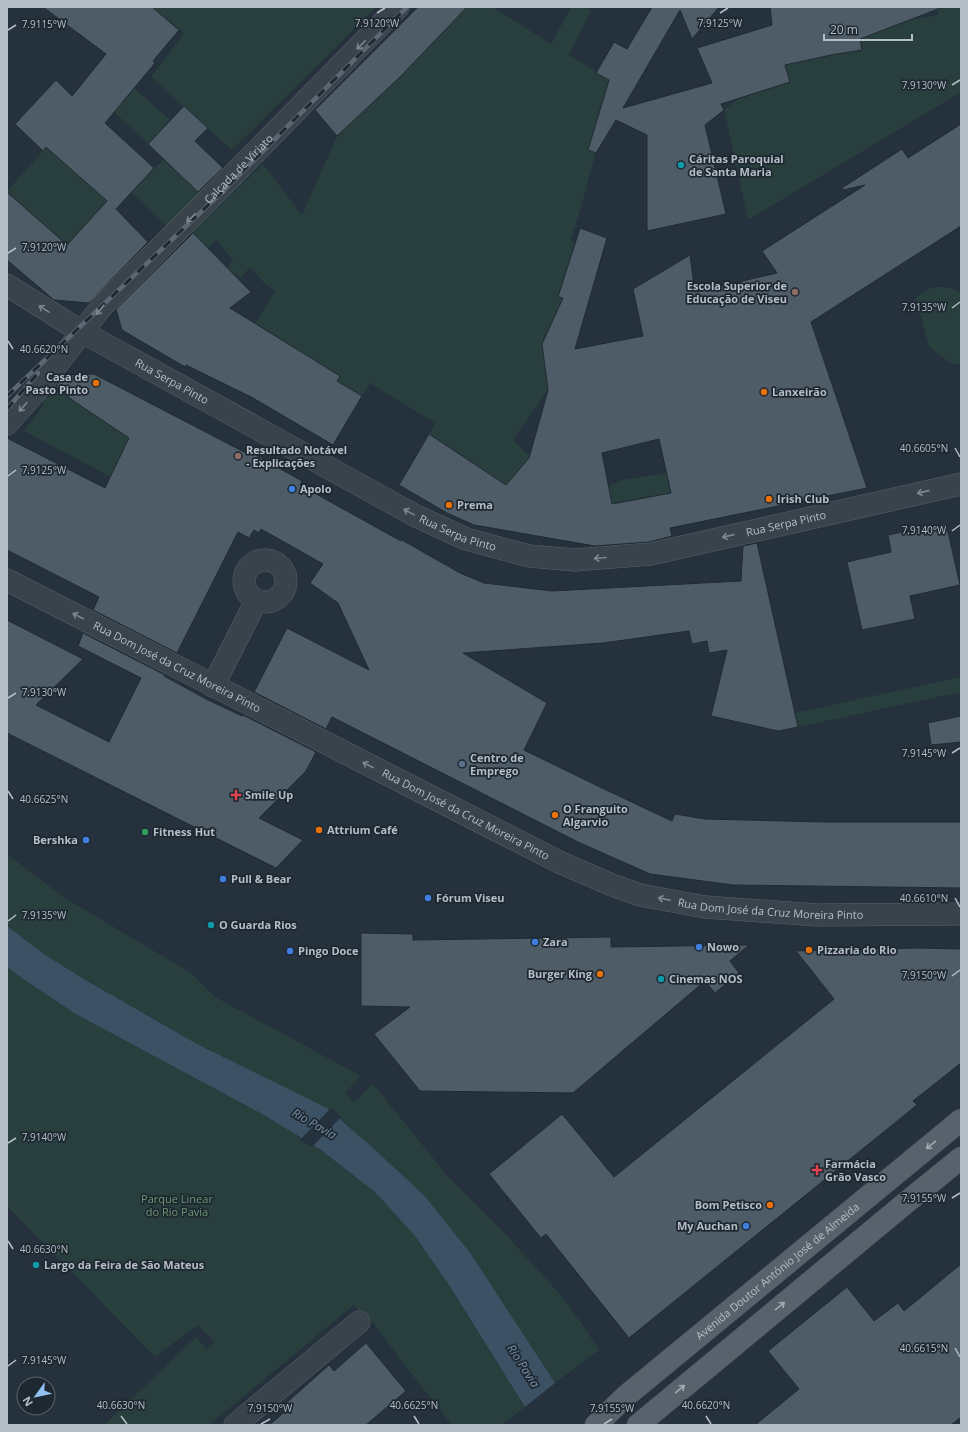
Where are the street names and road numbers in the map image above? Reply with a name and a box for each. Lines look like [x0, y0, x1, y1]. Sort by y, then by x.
street label: Calçada de Viriato [201, 130, 276, 207]
street label: Rua Serpa Pinto [133, 355, 212, 407]
street label: Rua Serpa Pinto [744, 507, 828, 539]
street label: Rua Serpa Pinto [417, 511, 498, 554]
street label: Rua Dom José da Cruz Moreira Pinto [91, 617, 264, 716]
street label: Rua Dom José da Cruz Moreira Pinto [380, 765, 552, 863]
street label: Rua Dom José da Cruz Moreira Pinto [677, 894, 864, 922]
street label: Avenida Doutor António José de Almeida [692, 1199, 862, 1343]

